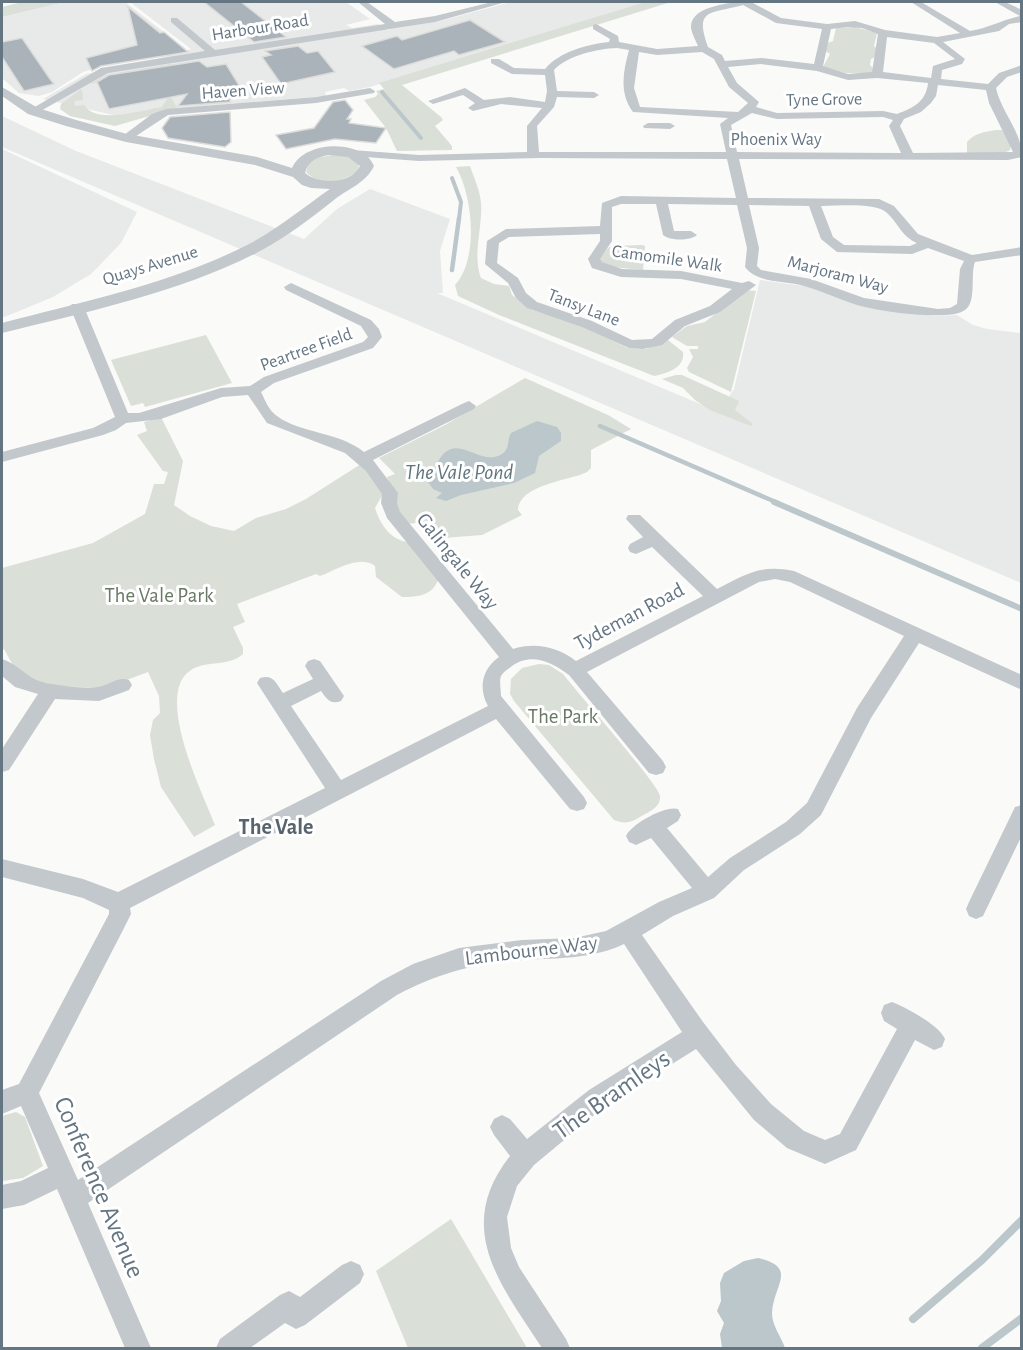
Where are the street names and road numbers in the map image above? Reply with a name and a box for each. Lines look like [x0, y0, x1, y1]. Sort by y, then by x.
street label: Harbour Road [211, 11, 310, 45]
street label: Haven View [201, 79, 285, 103]
street label: Tyne Grove [786, 90, 862, 110]
street label: Phoenix Way [730, 131, 822, 149]
street label: Camomile Walk [611, 242, 724, 276]
street label: Quays Avenue [101, 243, 200, 289]
street label: Marjoram Way [785, 253, 890, 297]
street label: Tansy Lane [545, 286, 622, 330]
street label: Peartree Field [258, 325, 355, 375]
street label: Galingale Way [413, 509, 503, 613]
street label: Tydeman Road [571, 579, 687, 654]
street label: Lambourne Way [464, 932, 599, 969]
street label: The Bramleys [548, 1045, 675, 1144]
street label: Conference Avenue [49, 1093, 149, 1282]

